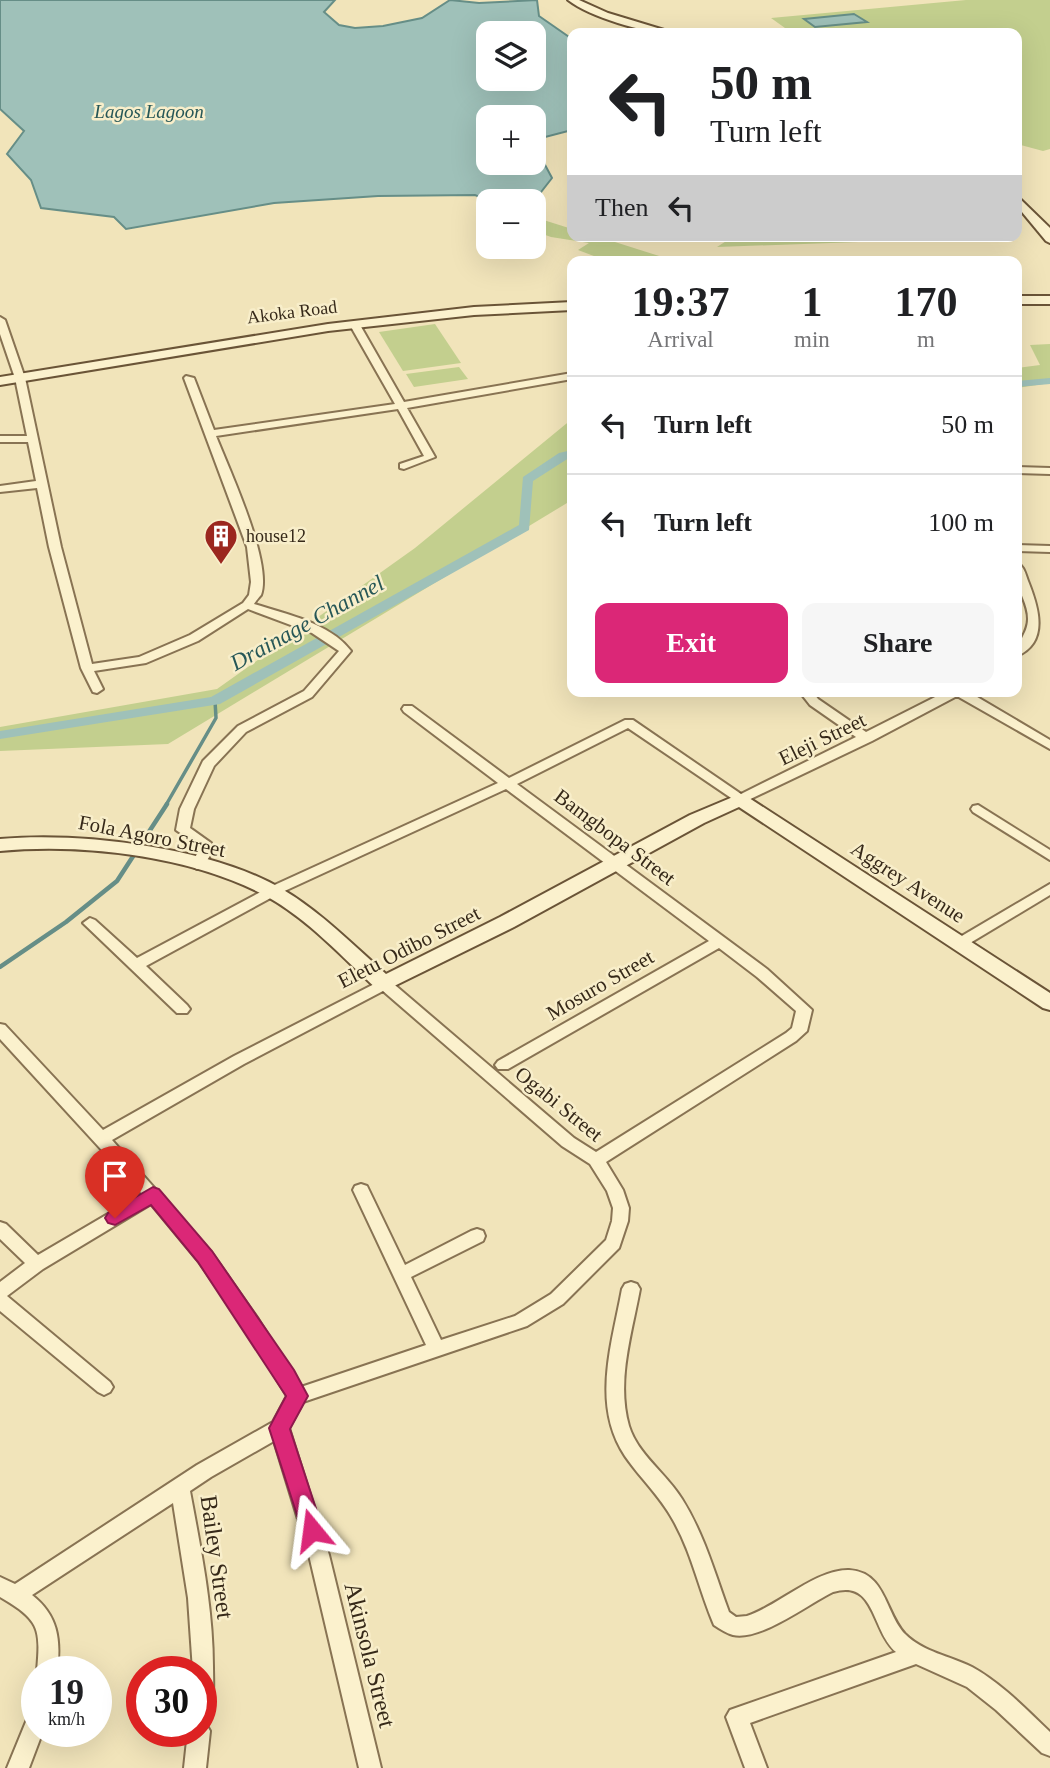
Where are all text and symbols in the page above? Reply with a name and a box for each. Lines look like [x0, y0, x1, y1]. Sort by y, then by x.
map controls [476, 21, 546, 259]
button: layers [476, 21, 546, 91]
text: 50 m [710, 55, 812, 110]
icon: left [595, 56, 686, 147]
water label: Lagos Lagoon [93, 101, 204, 122]
button: + [476, 105, 546, 175]
text: Turn left [710, 113, 822, 149]
button: − [476, 189, 546, 259]
icon: left [662, 189, 700, 227]
text: Then [595, 193, 648, 222]
text: 19:37 [632, 279, 730, 325]
text: 1 [801, 279, 822, 325]
text: 170 [894, 279, 957, 325]
street label: Akoka Road [246, 297, 338, 327]
text: Arrival [647, 327, 714, 352]
text: min [794, 327, 830, 352]
text: m [917, 327, 935, 352]
icon: left [595, 406, 633, 444]
text: Turn left [654, 410, 752, 439]
text: 50 m [941, 410, 994, 439]
icon: left [595, 504, 633, 542]
text: Turn left [654, 508, 752, 537]
text: 100 m [928, 508, 994, 537]
building icon: house12 [202, 517, 240, 566]
place label: house12 [246, 526, 306, 546]
water label: Drainage Channel [225, 570, 388, 676]
button: Exit [595, 603, 788, 683]
button: Share [802, 603, 994, 683]
street label: Eleji Street [775, 708, 870, 770]
street label: Bamgbopa Street [550, 784, 680, 890]
street label: Fola Agoro Street [76, 810, 228, 862]
street label: Aggrey Avenue [847, 836, 969, 928]
street label: Eletu Odibo Street [334, 901, 484, 993]
street label: Mosuro Street [542, 945, 658, 1025]
street label: Ogabi Street [510, 1061, 608, 1147]
pin [85, 1146, 145, 1218]
icon: arrive [96, 1157, 134, 1195]
street label: Bailey Street [195, 1493, 239, 1621]
position arrow [275, 1493, 349, 1567]
street label: Akinsola Street [339, 1580, 401, 1731]
speed limit sign: 30 [126, 1656, 217, 1747]
text: 19 [49, 1673, 84, 1712]
text: km/h [48, 1709, 85, 1729]

